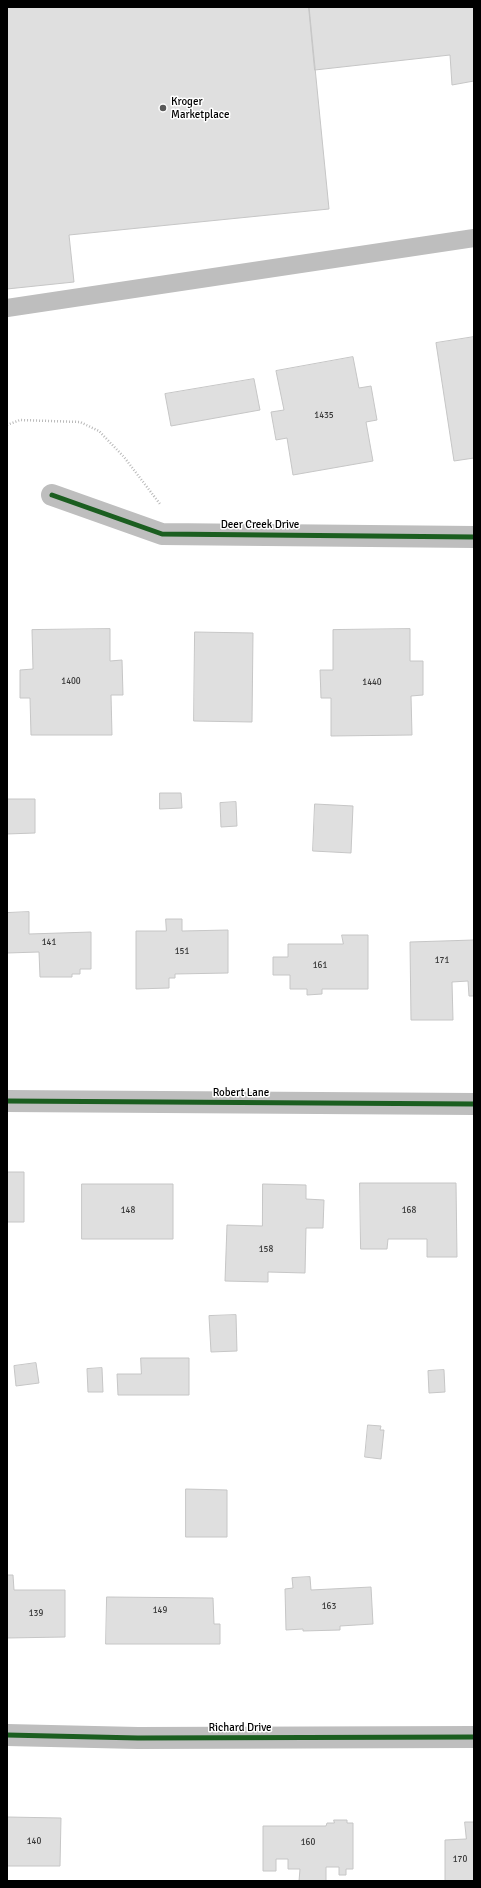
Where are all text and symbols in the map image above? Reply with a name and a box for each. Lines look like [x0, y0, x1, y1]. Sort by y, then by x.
place label: Kroger Marketplace [171, 95, 229, 121]
marker: Kroger Marketplace [158, 103, 168, 113]
house number: 1435 [314, 411, 334, 421]
street label: Deer Creek Drive [221, 518, 299, 532]
house number: 1400 [61, 677, 81, 687]
house number: 1440 [362, 678, 382, 688]
house number: 141 [42, 938, 56, 948]
house number: 151 [175, 947, 189, 957]
house number: 171 [435, 956, 449, 966]
house number: 161 [313, 961, 327, 971]
street label: Robert Lane [213, 1086, 269, 1100]
house number: 148 [121, 1206, 135, 1216]
house number: 168 [402, 1206, 416, 1216]
house number: 158 [259, 1245, 273, 1255]
house number: 163 [322, 1602, 336, 1612]
house number: 149 [153, 1606, 167, 1616]
house number: 139 [29, 1609, 43, 1619]
street label: Richard Drive [208, 1721, 272, 1735]
house number: 140 [27, 1837, 41, 1847]
house number: 160 [301, 1838, 315, 1848]
house number: 170 [453, 1855, 467, 1865]

